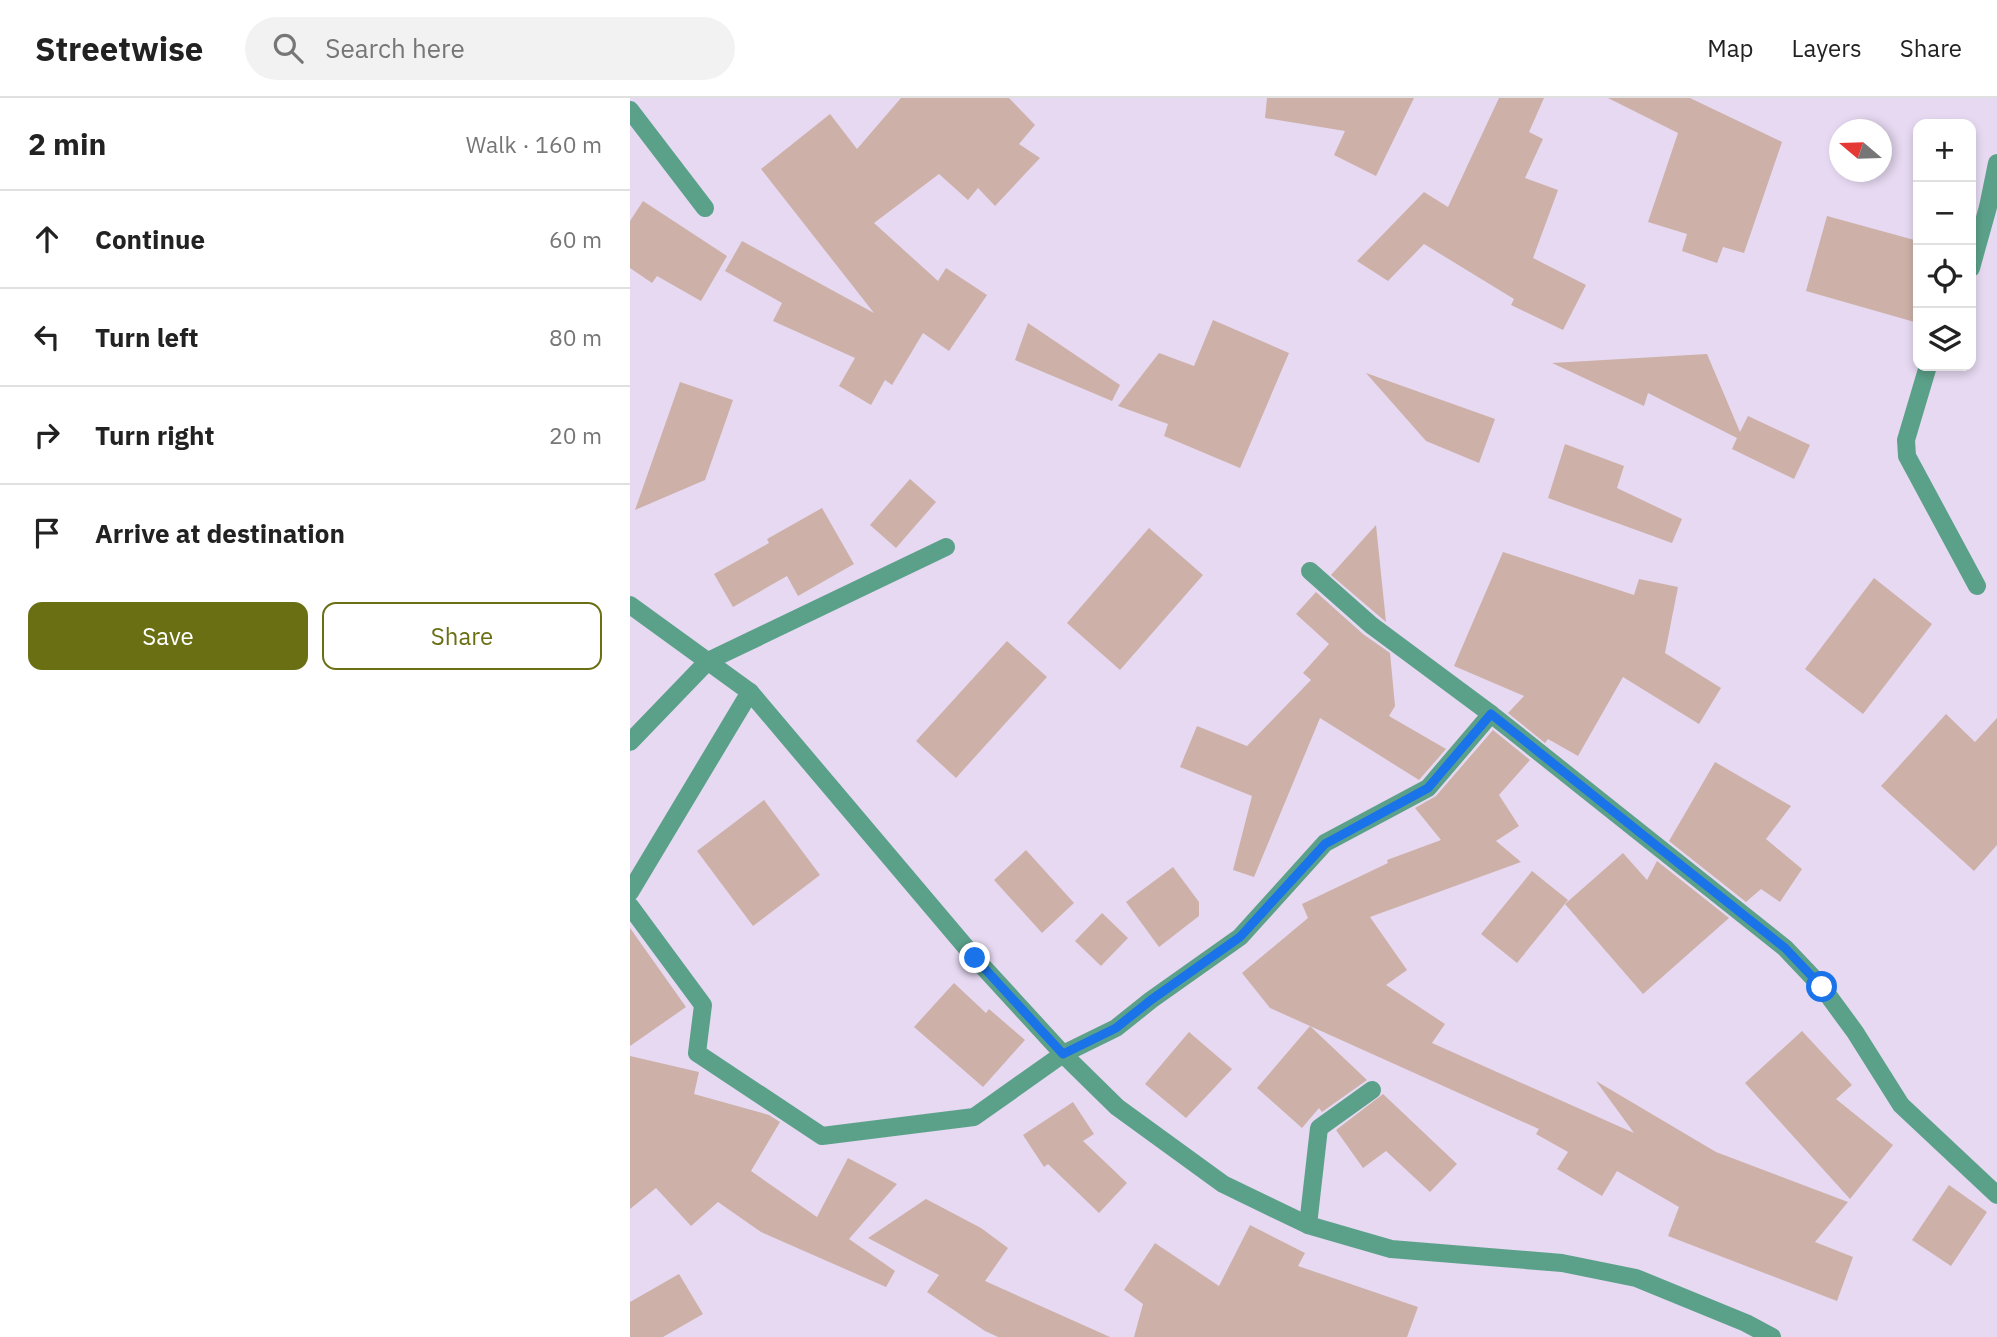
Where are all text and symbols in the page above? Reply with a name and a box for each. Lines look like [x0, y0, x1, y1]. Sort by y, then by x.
search box [245, 17, 735, 80]
text: Streetwise [35, 27, 203, 70]
icon: search [269, 29, 307, 67]
text: Search here [325, 31, 465, 65]
text: Map [1707, 32, 1754, 64]
text: Layers [1792, 32, 1862, 64]
text: Share [1900, 32, 1962, 64]
north arrow [1829, 119, 1892, 182]
map controls [1913, 119, 1976, 371]
button: + [1913, 119, 1976, 182]
text: 2 min [28, 124, 106, 163]
text: Walk · 160 m [466, 129, 602, 159]
button: − [1913, 182, 1976, 245]
icon: ahead [28, 220, 66, 258]
text: Continue [95, 222, 205, 256]
text: 60 m [549, 224, 602, 254]
button: locate [1913, 245, 1976, 308]
button: layers [1913, 308, 1976, 371]
icon: left [28, 318, 66, 356]
text: Turn left [95, 320, 198, 354]
text: 80 m [549, 322, 602, 352]
icon: right [28, 416, 66, 454]
text: Turn right [95, 418, 214, 452]
text: 20 m [549, 420, 602, 450]
icon: arrive [28, 514, 66, 552]
text: Arrive at destination [95, 516, 345, 550]
button: Save [28, 602, 308, 670]
button: Share [322, 602, 602, 670]
route end [959, 942, 990, 973]
route start [1806, 971, 1837, 1002]

